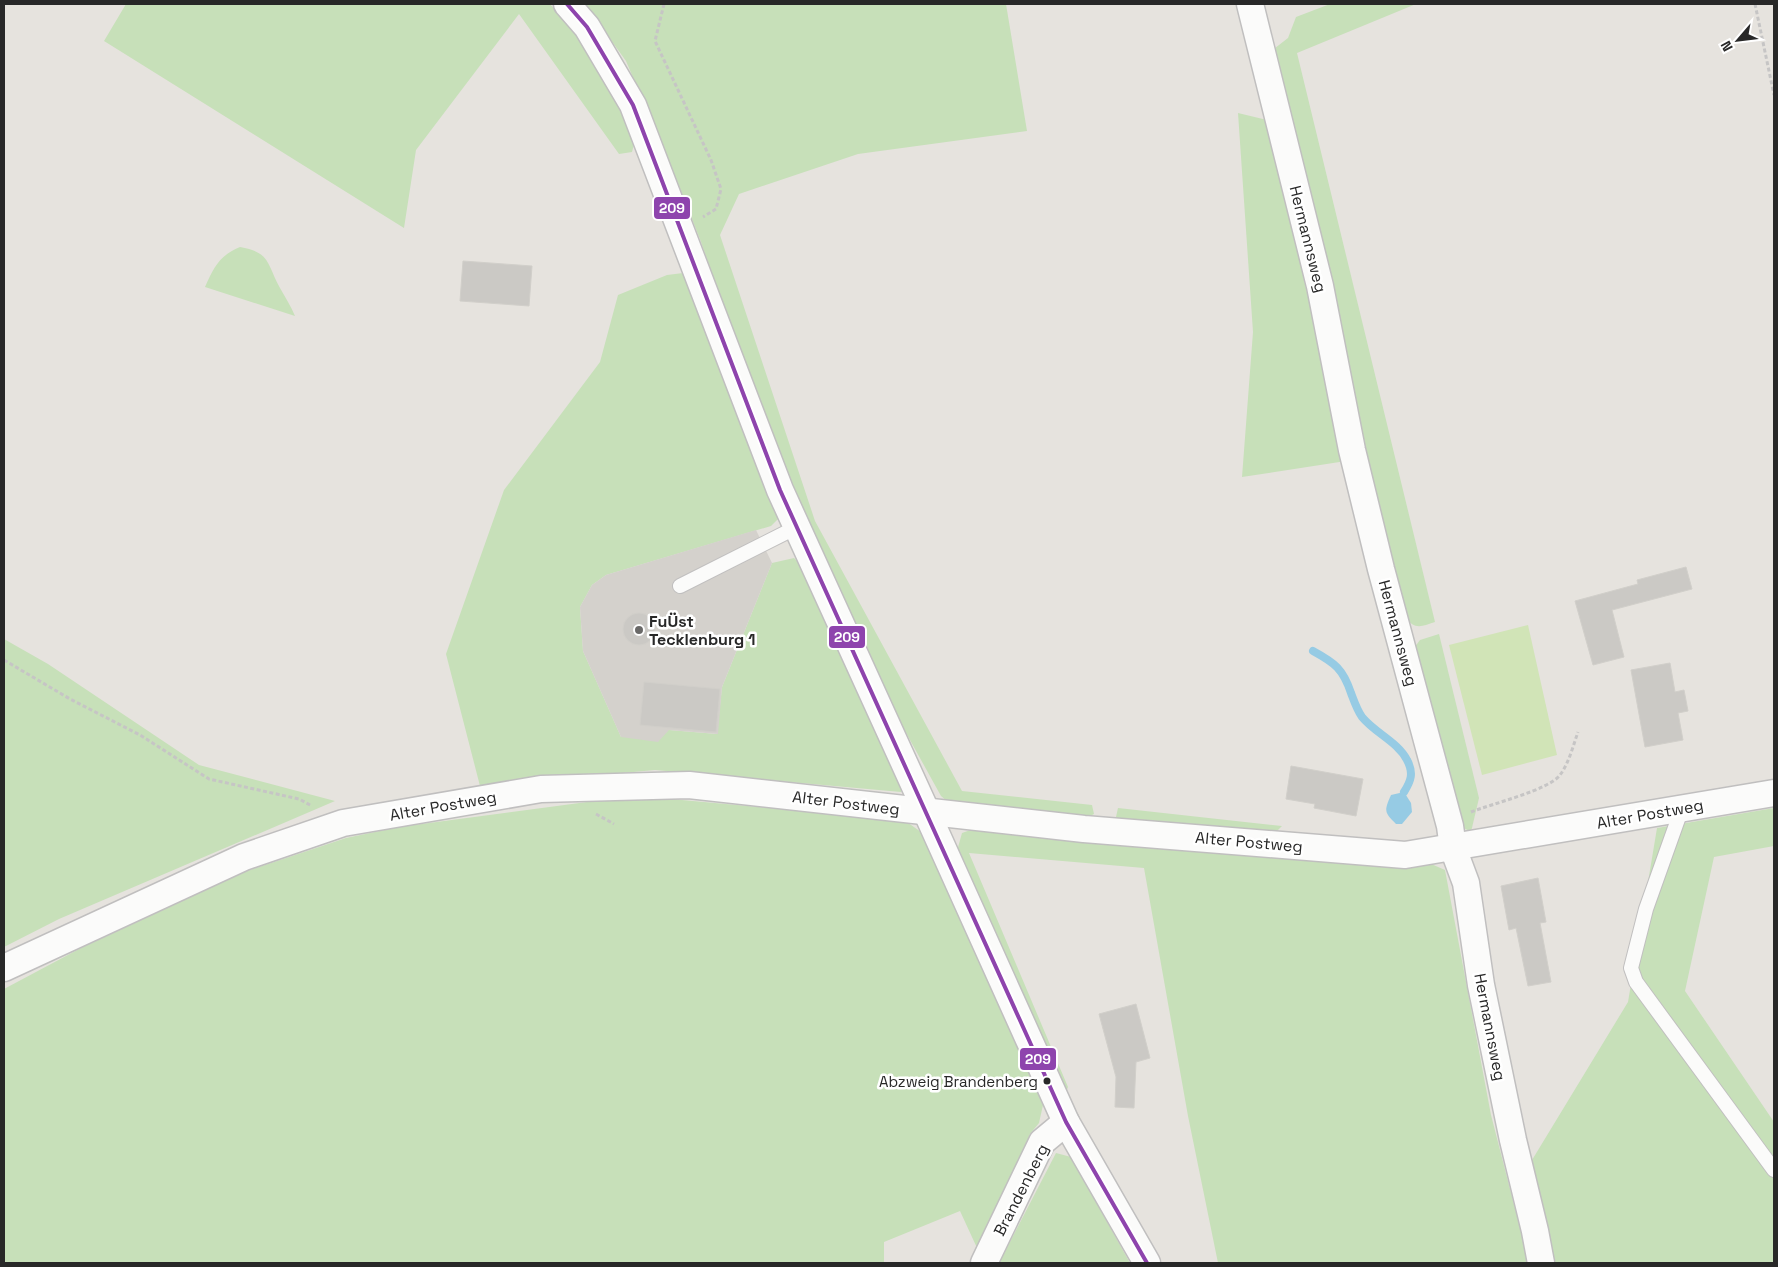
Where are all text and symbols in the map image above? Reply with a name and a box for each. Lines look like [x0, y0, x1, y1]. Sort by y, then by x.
north arrow [1713, 15, 1763, 65]
text: N [1716, 38, 1737, 54]
street label: Hermannsweg [1285, 183, 1331, 295]
line badge: 209 [653, 196, 691, 220]
text: 209 [659, 199, 685, 217]
street label: Hermannsweg [1374, 578, 1422, 688]
place label: FuÜst Tecklenburg 1 [649, 611, 756, 650]
marker: FuÜst Tecklenburg 1 [633, 624, 645, 636]
line badge: 209 [828, 625, 866, 649]
text: 209 [834, 628, 860, 646]
street label: Alter Postweg [388, 786, 498, 826]
street label: Alter Postweg [791, 786, 901, 820]
street label: Alter Postweg [1595, 794, 1705, 834]
street label: Alter Postweg [1194, 827, 1304, 857]
street label: Hermannsweg [1469, 971, 1511, 1083]
line badge: 209 [1019, 1047, 1057, 1071]
text: 209 [1025, 1050, 1051, 1068]
place label: Abzweig Brandenberg [879, 1072, 1038, 1091]
marker: Abzweig Brandenberg [1042, 1076, 1052, 1086]
street label: Brandenberg [989, 1140, 1053, 1240]

